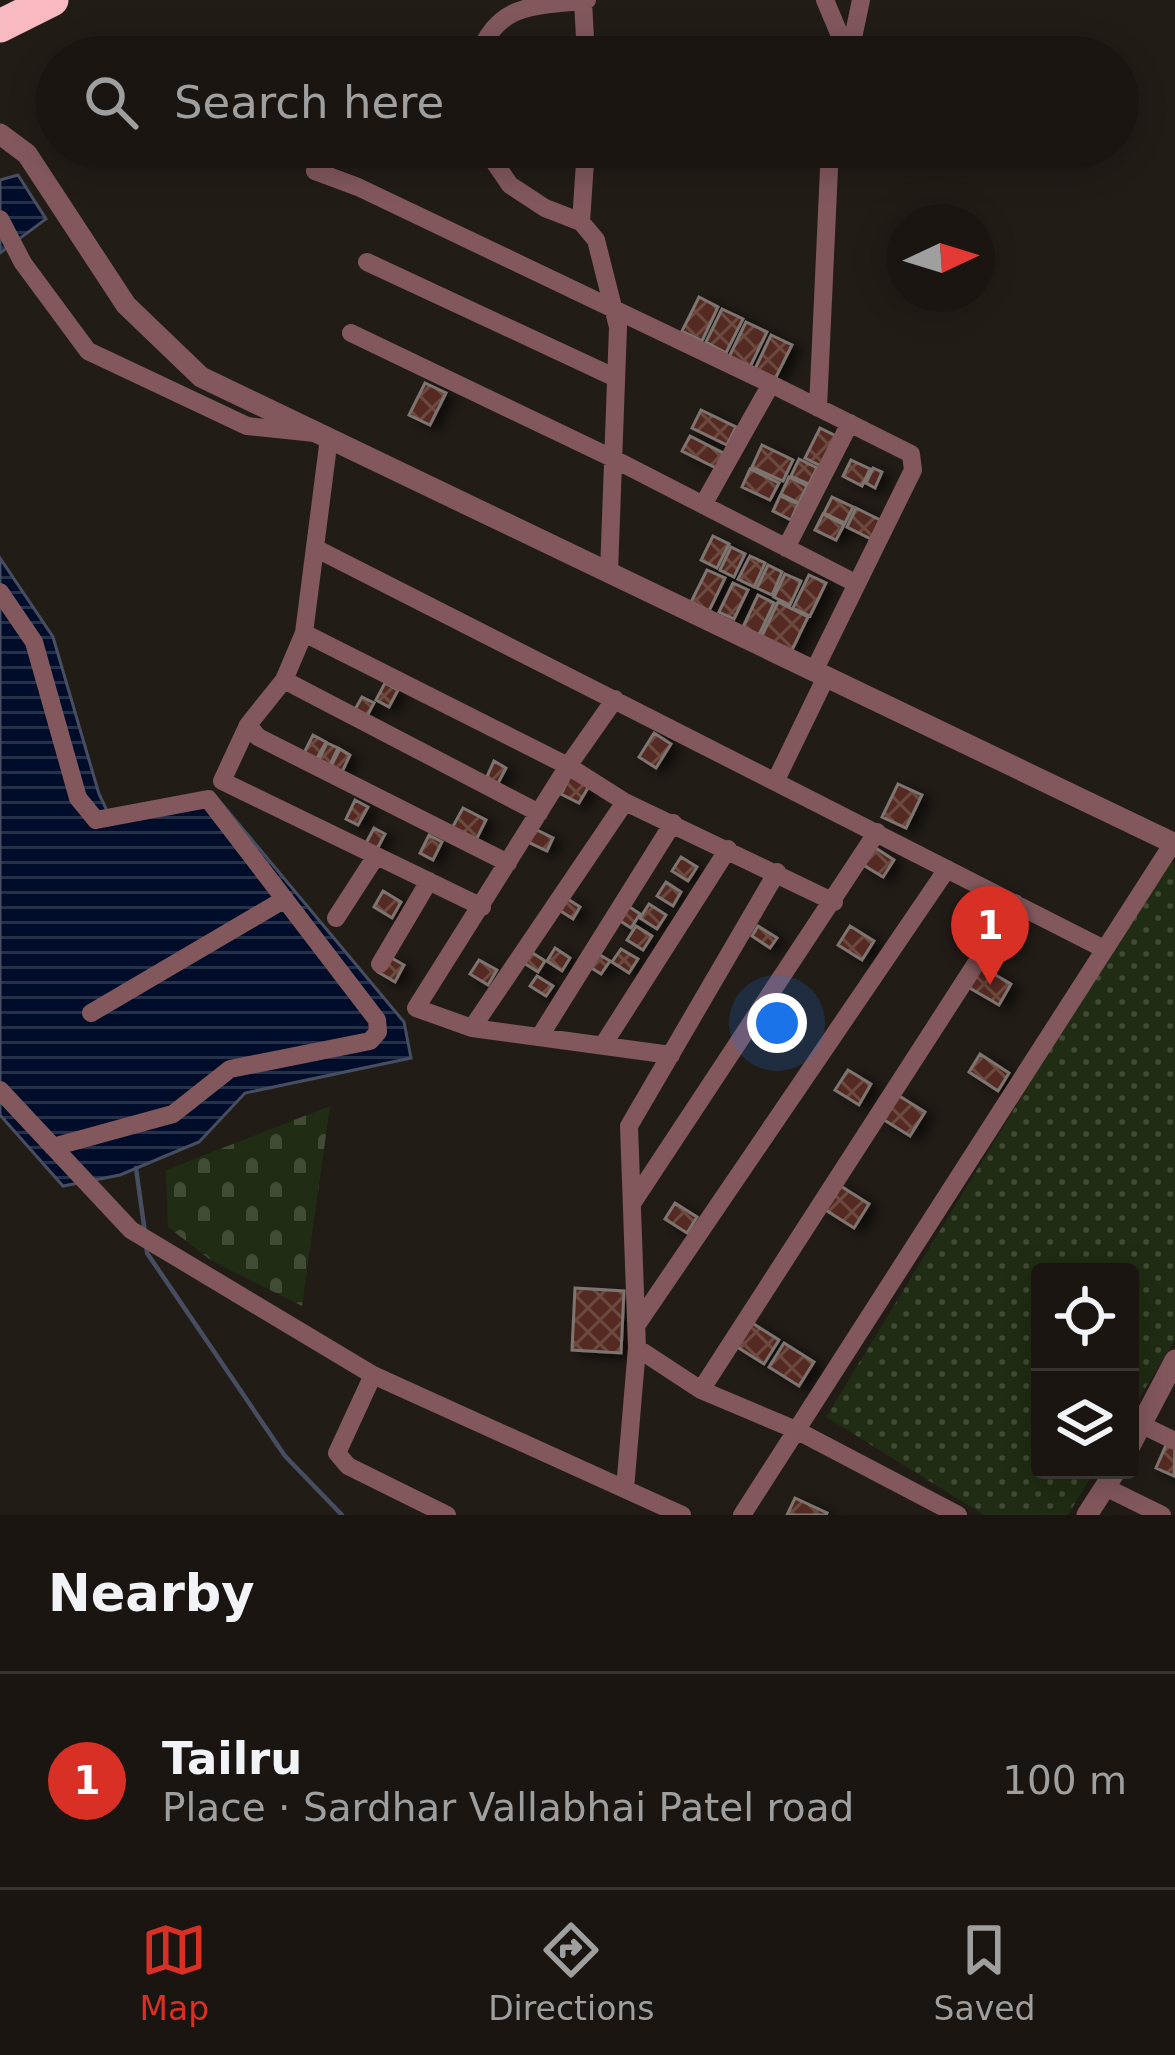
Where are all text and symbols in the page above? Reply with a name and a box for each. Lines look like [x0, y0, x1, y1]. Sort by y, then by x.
search box [36, 36, 1139, 168]
icon: search [78, 69, 144, 135]
text: Search here [174, 76, 444, 129]
north arrow [887, 204, 995, 312]
pin: 1 [951, 886, 1029, 985]
your location [747, 993, 807, 1053]
map controls [1031, 1263, 1139, 1479]
button: locate [1031, 1263, 1139, 1371]
button: layers [1031, 1371, 1139, 1479]
text: Nearby [48, 1564, 255, 1623]
text: Tailru [162, 1732, 302, 1785]
text: 1 [73, 1758, 101, 1803]
text: 100 m [1002, 1758, 1127, 1803]
text: Place · Sardhar Vallabhai Patel road [162, 1785, 854, 1830]
tab: Map [140, 1917, 209, 2028]
tab: Directions [488, 1917, 654, 2028]
tab: Saved [934, 1917, 1035, 2028]

